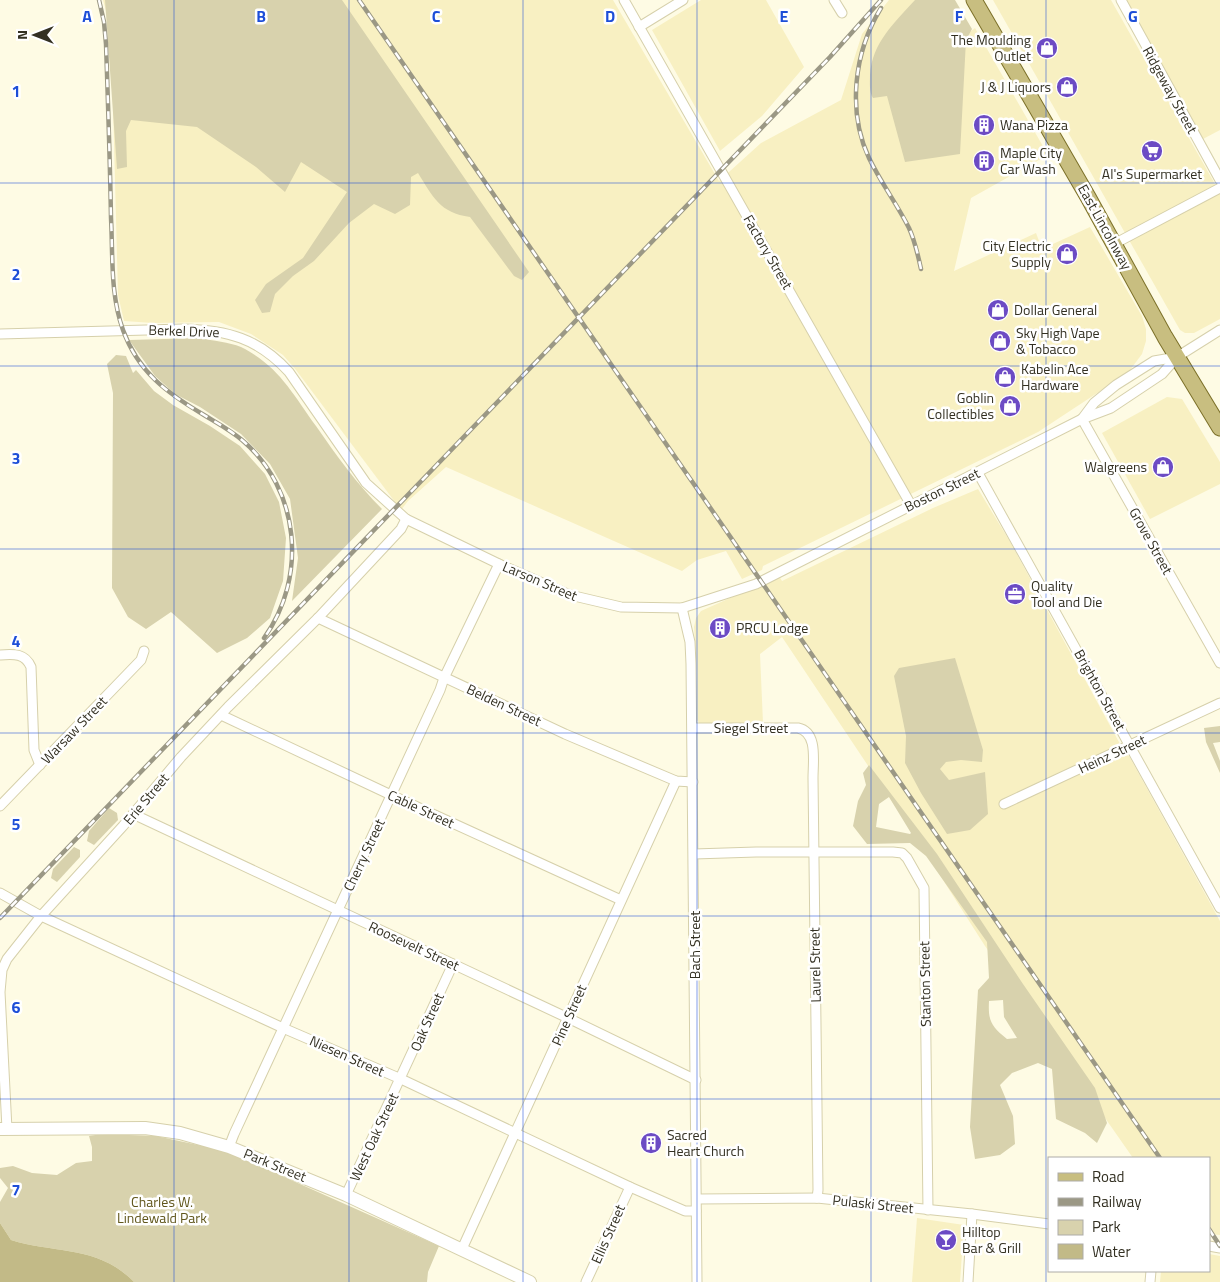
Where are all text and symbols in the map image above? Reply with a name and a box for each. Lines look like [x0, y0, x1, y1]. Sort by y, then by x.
text: A [82, 4, 92, 28]
text: B [256, 4, 266, 28]
text: C [432, 4, 441, 28]
text: D [605, 4, 615, 28]
text: E [780, 4, 789, 28]
text: F [955, 4, 964, 28]
text: G [1128, 4, 1138, 28]
north arrow [10, 10, 60, 60]
place label: The Moulding Outlet [951, 29, 1031, 66]
text: N [11, 30, 32, 40]
shop icon: The Moulding Outlet [1035, 36, 1059, 60]
street label: Ridgeway Street [1138, 42, 1203, 137]
shop icon: J & J Liquors [1055, 75, 1079, 99]
place label: J & J Liquors [981, 76, 1051, 97]
text: 1 [12, 79, 20, 103]
building icon: Wana Pizza [972, 113, 996, 137]
place label: Wana Pizza [1000, 114, 1068, 135]
supermarket icon: Al's Supermarket [1140, 139, 1164, 163]
place label: Maple City Car Wash [1000, 142, 1062, 179]
building icon: Maple City Car Wash [972, 149, 996, 173]
place label: Al's Supermarket [1102, 163, 1202, 184]
street label: East Lincolnway [1073, 180, 1138, 274]
street label: Factory Street [739, 211, 798, 293]
place label: City Electric Supply [982, 235, 1051, 272]
shop icon: City Electric Supply [1055, 242, 1079, 266]
text: 2 [12, 262, 20, 286]
shop icon: Dollar General [986, 298, 1010, 322]
place label: Dollar General [1014, 299, 1097, 320]
street label: Berkel Drive [148, 319, 220, 342]
place label: Sky High Vape & Tobacco [1016, 322, 1100, 359]
shop icon: Sky High Vape & Tobacco [988, 329, 1012, 353]
place label: Kabelin Ace Hardware [1021, 358, 1089, 395]
shop icon: Kabelin Ace Hardware [993, 365, 1017, 389]
place label: Goblin Collectibles [927, 387, 994, 424]
shop icon: Goblin Collectibles [998, 394, 1022, 418]
text: 3 [12, 446, 20, 470]
shop icon: Walgreens [1151, 455, 1175, 479]
place label: Walgreens [1084, 456, 1147, 477]
street label: Boston Street [901, 462, 983, 517]
street label: Grove Street [1124, 504, 1178, 578]
street label: Larson Street [500, 555, 581, 606]
place label: Quality Tool and Die [1031, 575, 1102, 612]
office icon: Quality Tool and Die [1003, 582, 1027, 606]
building icon: PRCU Lodge [708, 616, 732, 640]
place label: PRCU Lodge [736, 617, 808, 638]
text: 4 [12, 629, 21, 653]
street label: Brighton Street [1069, 645, 1132, 734]
street label: Belden Street [463, 678, 545, 731]
street label: Warsaw Street [36, 691, 112, 768]
street label: Siegel Street [714, 717, 788, 738]
street label: Heinz Street [1074, 729, 1149, 778]
street label: Erie Street [118, 768, 174, 829]
street label: Cable Street [384, 784, 458, 833]
text: 5 [12, 812, 21, 836]
street label: Cherry Street [338, 815, 390, 894]
street label: Bach Street [684, 911, 705, 979]
street label: Roosevelt Street [365, 915, 463, 976]
street label: Laurel Street [803, 927, 826, 1003]
street label: Stanton Street [913, 941, 936, 1027]
street label: Pine Street [546, 981, 591, 1049]
street label: Oak Street [404, 989, 449, 1054]
text: 6 [12, 995, 21, 1019]
street label: Niesen Street [306, 1030, 388, 1081]
street label: West Oak Street [344, 1089, 403, 1185]
place label: Sacred Heart Church [667, 1124, 744, 1161]
building icon: Sacred Heart Church [639, 1131, 663, 1155]
street label: Park Street [241, 1142, 310, 1187]
legend [1048, 1157, 1210, 1272]
text: Road [1092, 1165, 1124, 1188]
text: 7 [12, 1178, 20, 1202]
street label: Pulaski Street [831, 1189, 915, 1218]
text: Railway [1092, 1190, 1142, 1213]
park label: Charles W. Lindewald Park [117, 1191, 207, 1228]
street label: Ellis Street [585, 1201, 630, 1267]
text: Park [1092, 1215, 1121, 1238]
place label: Hilltop Bar & Grill [962, 1221, 1021, 1258]
bar icon: Hilltop Bar & Grill [934, 1228, 958, 1252]
text: Water [1092, 1240, 1131, 1263]

